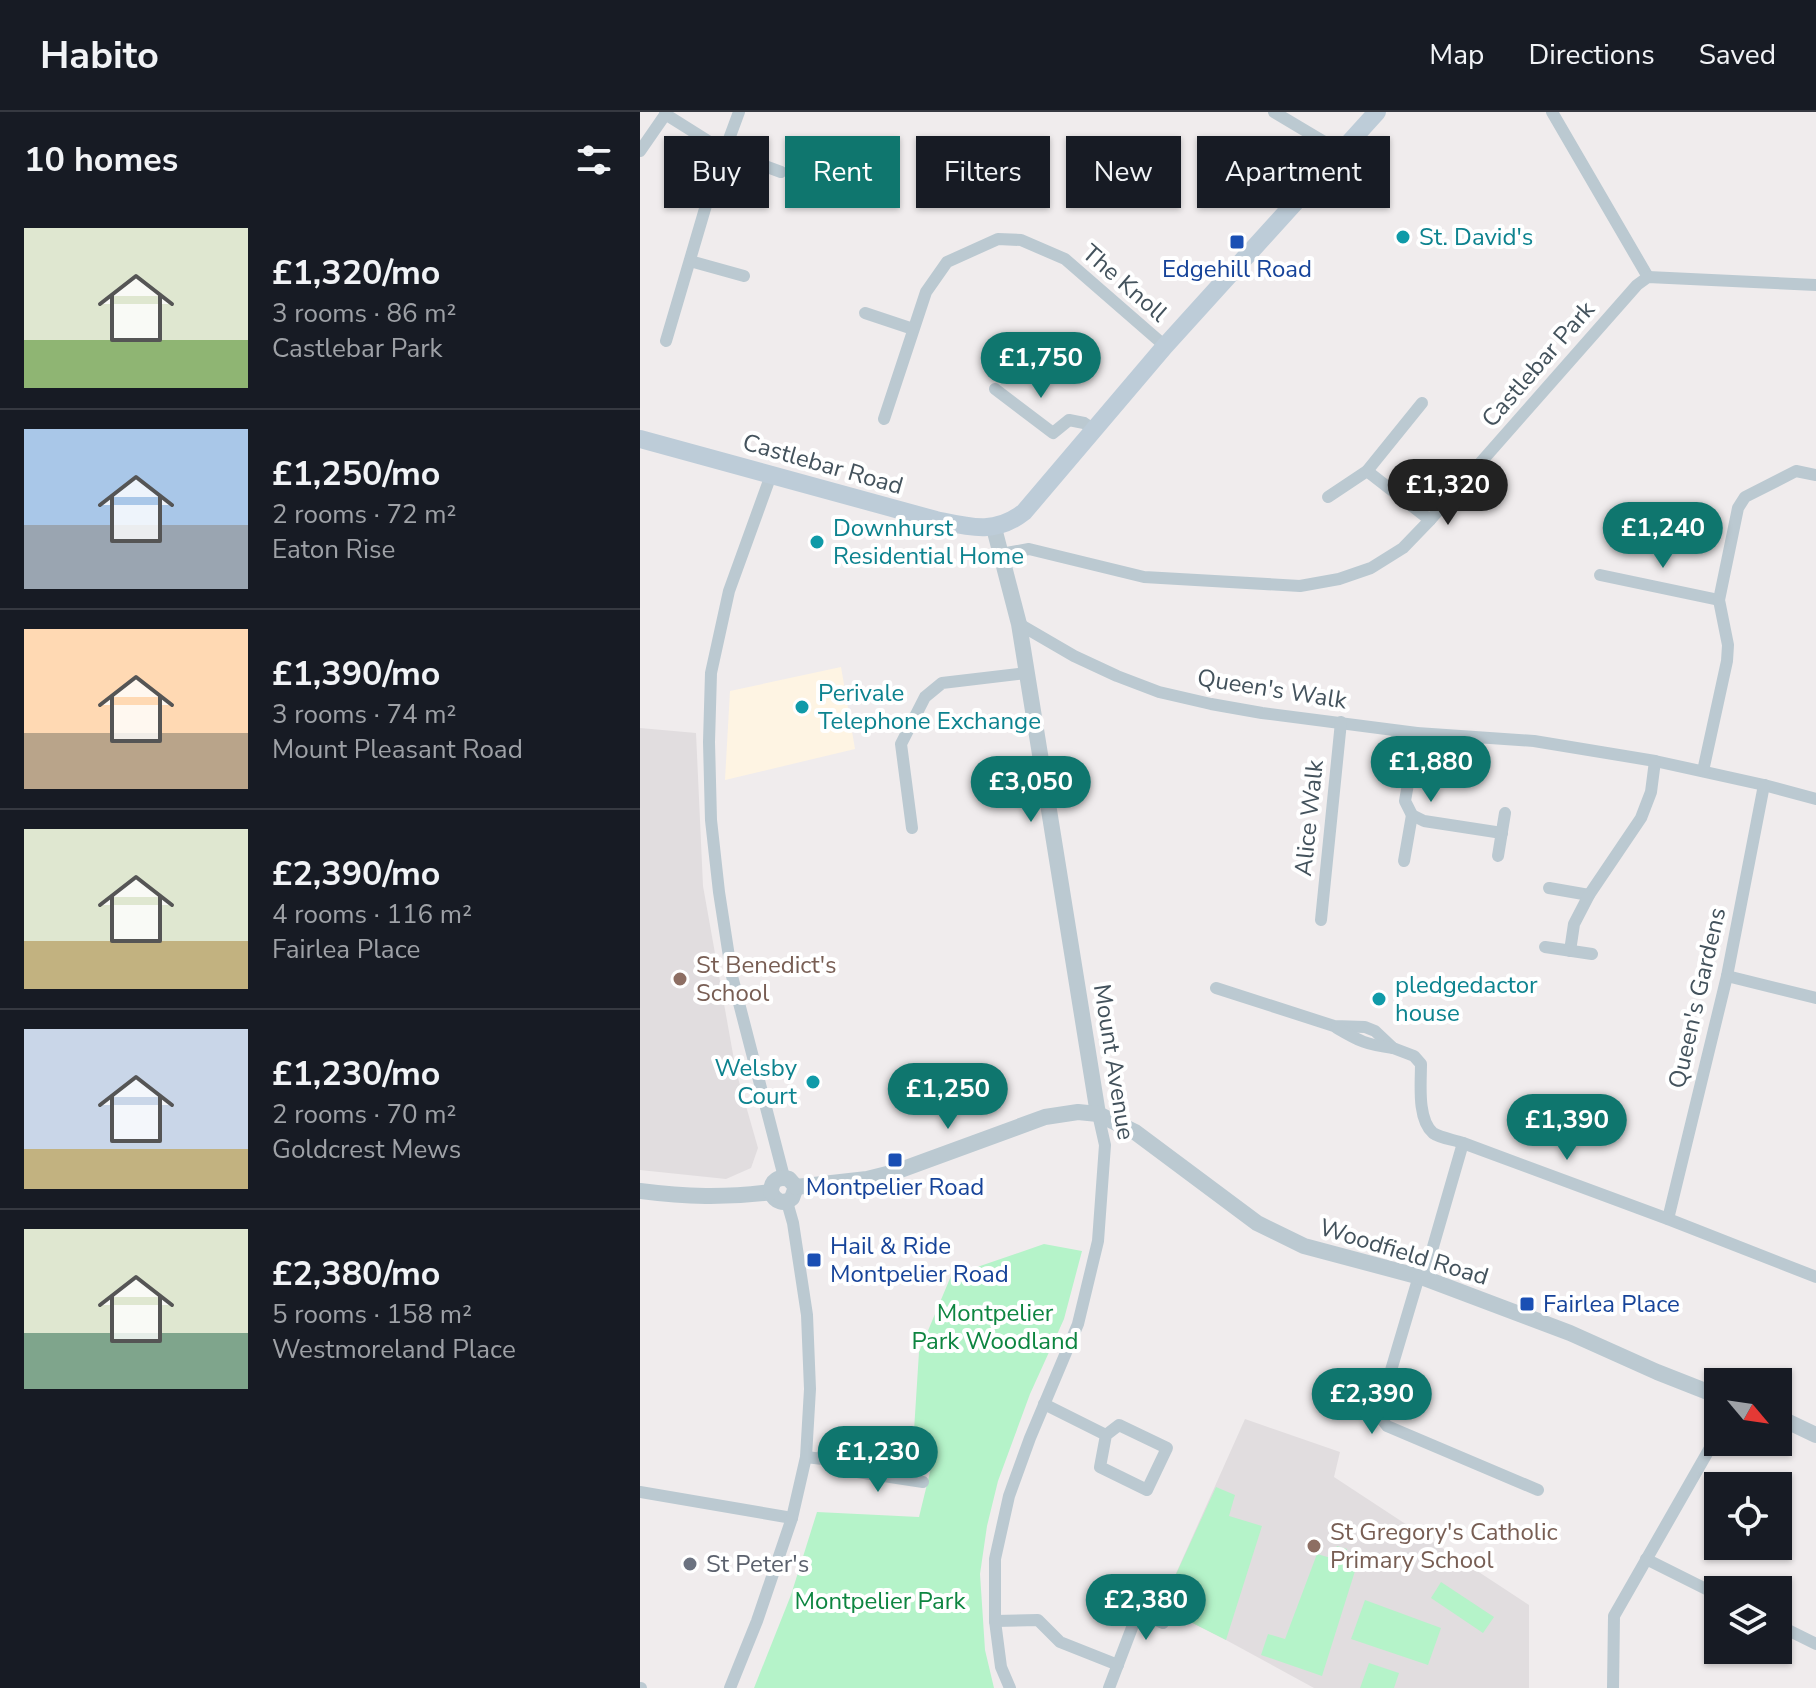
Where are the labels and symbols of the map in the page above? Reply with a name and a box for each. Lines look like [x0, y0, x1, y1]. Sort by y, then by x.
place label: St. David's [1419, 221, 1533, 253]
marker: St. David's [1394, 228, 1412, 246]
marker: Edgehill Road [1228, 233, 1246, 251]
street label: The Knoll [1076, 237, 1174, 329]
place label: Edgehill Road [1162, 253, 1312, 285]
street label: Castlebar Park [1474, 293, 1602, 434]
pin: £1,750 [976, 332, 1106, 400]
street label: Castlebar Road [739, 426, 907, 502]
pin: £1,320 [1383, 459, 1513, 527]
pin: £1,240 [1598, 502, 1728, 570]
place label: Downhurst Residential Home [833, 512, 1024, 572]
marker: Downhurst Residential Home [808, 533, 826, 551]
street label: Queen's Walk [1195, 661, 1350, 717]
place label: Perivale Telephone Exchange [818, 677, 1041, 737]
marker: Perivale Telephone Exchange [793, 698, 811, 716]
pin: £1,880 [1366, 736, 1496, 804]
pin: £3,050 [966, 756, 1096, 824]
street label: Alice Walk [1287, 757, 1331, 878]
street label: Queen's Gardens [1661, 904, 1733, 1092]
place label: St Benedict's School [696, 949, 837, 1009]
place label: pledgedactor house [1395, 969, 1538, 1029]
marker: St Benedict's School [671, 970, 689, 988]
street label: Mount Avenue [1086, 982, 1142, 1142]
marker: pledgedactor house [1370, 990, 1388, 1008]
place label: Welsby Court [715, 1052, 798, 1112]
pin: £1,250 [883, 1063, 1013, 1131]
marker: Welsby Court [804, 1073, 822, 1091]
pin: £1,390 [1502, 1094, 1632, 1162]
marker: Montpelier Road [886, 1151, 904, 1169]
place label: Montpelier Road [806, 1171, 984, 1203]
street label: Woodfield Road [1316, 1211, 1492, 1293]
place label: Hail & Ride Montpelier Road [830, 1230, 1009, 1290]
marker: Hail & Ride Montpelier Road [805, 1251, 823, 1269]
place label: Fairlea Place [1543, 1288, 1680, 1320]
marker: Fairlea Place [1518, 1295, 1536, 1313]
park label: Montpelier Park Woodland [911, 1297, 1079, 1357]
pin: £2,390 [1307, 1368, 1437, 1436]
north arrow [1704, 1368, 1792, 1456]
pin: £1,230 [813, 1426, 943, 1494]
place label: St Gregory's Catholic Primary School [1330, 1516, 1558, 1576]
marker: St Gregory's Catholic Primary School [1305, 1537, 1323, 1555]
place label: St Peter's [706, 1548, 809, 1580]
marker: St Peter's [681, 1555, 699, 1573]
pin: £2,380 [1081, 1574, 1211, 1642]
park label: Montpelier Park [795, 1585, 966, 1617]

